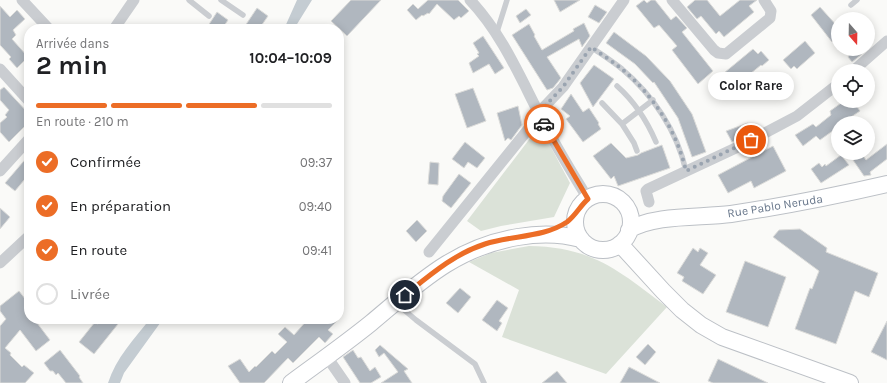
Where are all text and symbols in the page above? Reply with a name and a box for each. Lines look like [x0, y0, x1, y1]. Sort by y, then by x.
north arrow [831, 12, 875, 56]
map controls [831, 12, 875, 160]
text: Arrivée dans [36, 36, 109, 51]
text: 10:04–10:09 [249, 49, 332, 67]
text: 2 min [36, 50, 108, 81]
button: locate [831, 64, 875, 108]
callout: Color Rare [708, 72, 794, 100]
text: Color Rare [719, 78, 783, 93]
courier [524, 104, 564, 144]
icon: car [533, 113, 555, 135]
text: En route · 210 m [36, 114, 129, 129]
button: layers [831, 116, 875, 160]
pin [734, 123, 768, 157]
icon: bag [740, 129, 762, 151]
icon: check [36, 151, 58, 173]
text: Confirmée [70, 153, 141, 171]
text: 09:37 [300, 155, 332, 170]
street label: Rue Pablo Neruda [726, 192, 824, 220]
icon: check [36, 195, 58, 217]
text: En préparation [70, 197, 171, 215]
text: 09:40 [299, 199, 332, 214]
icon: check [36, 239, 58, 261]
text: En route [70, 241, 127, 259]
text: 09:41 [302, 243, 332, 258]
pin [388, 278, 422, 312]
icon: home [394, 284, 416, 306]
text: Livrée [70, 285, 110, 303]

